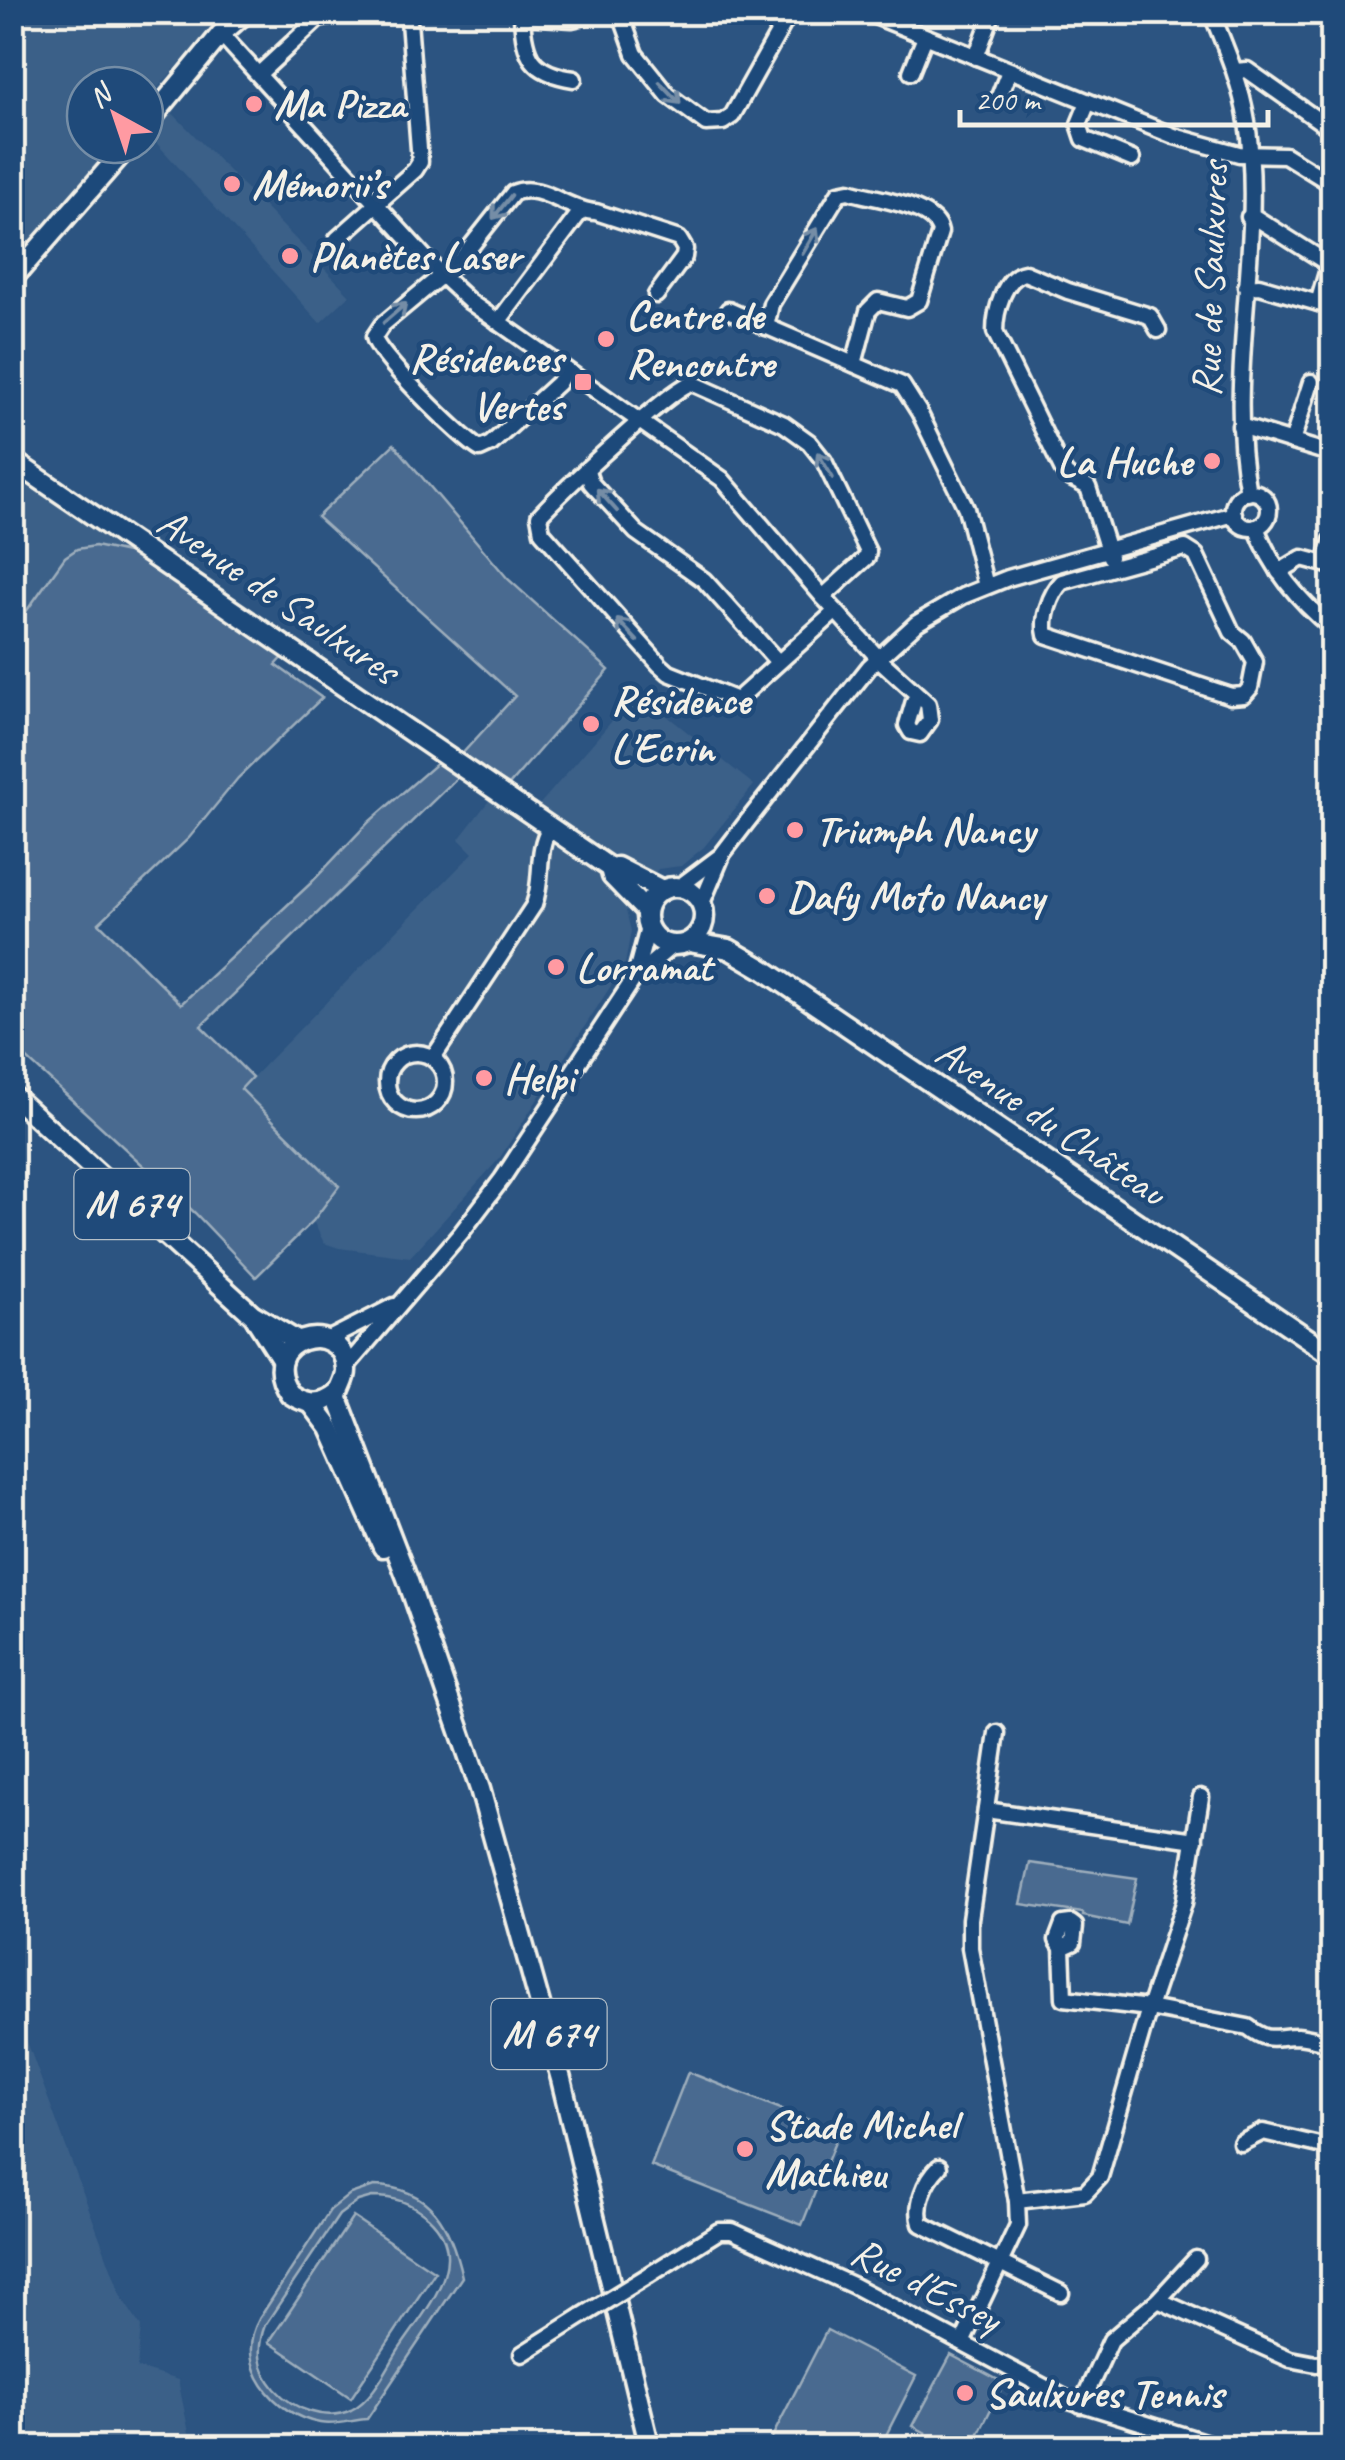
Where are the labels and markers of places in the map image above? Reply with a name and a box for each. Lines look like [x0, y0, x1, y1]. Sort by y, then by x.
place label: Ma Pizza [274, 78, 409, 131]
marker: Ma Pizza [243, 93, 265, 115]
place label: Mémorii’s [252, 158, 392, 211]
marker: Mémorii’s [221, 173, 243, 195]
place label: Planètes Laser [310, 230, 526, 283]
marker: Planètes Laser [279, 245, 301, 267]
place label: Centre de Rencontre [626, 289, 777, 390]
marker: Centre de Rencontre [595, 328, 617, 350]
place label: Résidences Vertes [409, 332, 567, 433]
marker: Résidences Vertes [572, 371, 594, 393]
place label: La Huche [1057, 435, 1195, 488]
marker: La Huche [1201, 450, 1223, 472]
place label: Résidence L'Ecrin [611, 674, 753, 775]
marker: Résidence L'Ecrin [580, 713, 602, 735]
place label: Triumph Nancy [815, 804, 1039, 857]
marker: Triumph Nancy [784, 819, 806, 841]
place label: Dafy Moto Nancy [787, 870, 1049, 923]
marker: Dafy Moto Nancy [756, 885, 778, 907]
place label: Lorramat [576, 941, 716, 994]
marker: Lorramat [545, 956, 567, 978]
place label: Helpi [504, 1052, 579, 1105]
marker: Helpi [473, 1067, 495, 1089]
place label: Stade Michel Mathieu [765, 2099, 964, 2200]
marker: Stade Michel Mathieu [734, 2138, 756, 2160]
place label: Saulxures Tennis [985, 2367, 1228, 2420]
marker: Saulxures Tennis [954, 2382, 976, 2404]

